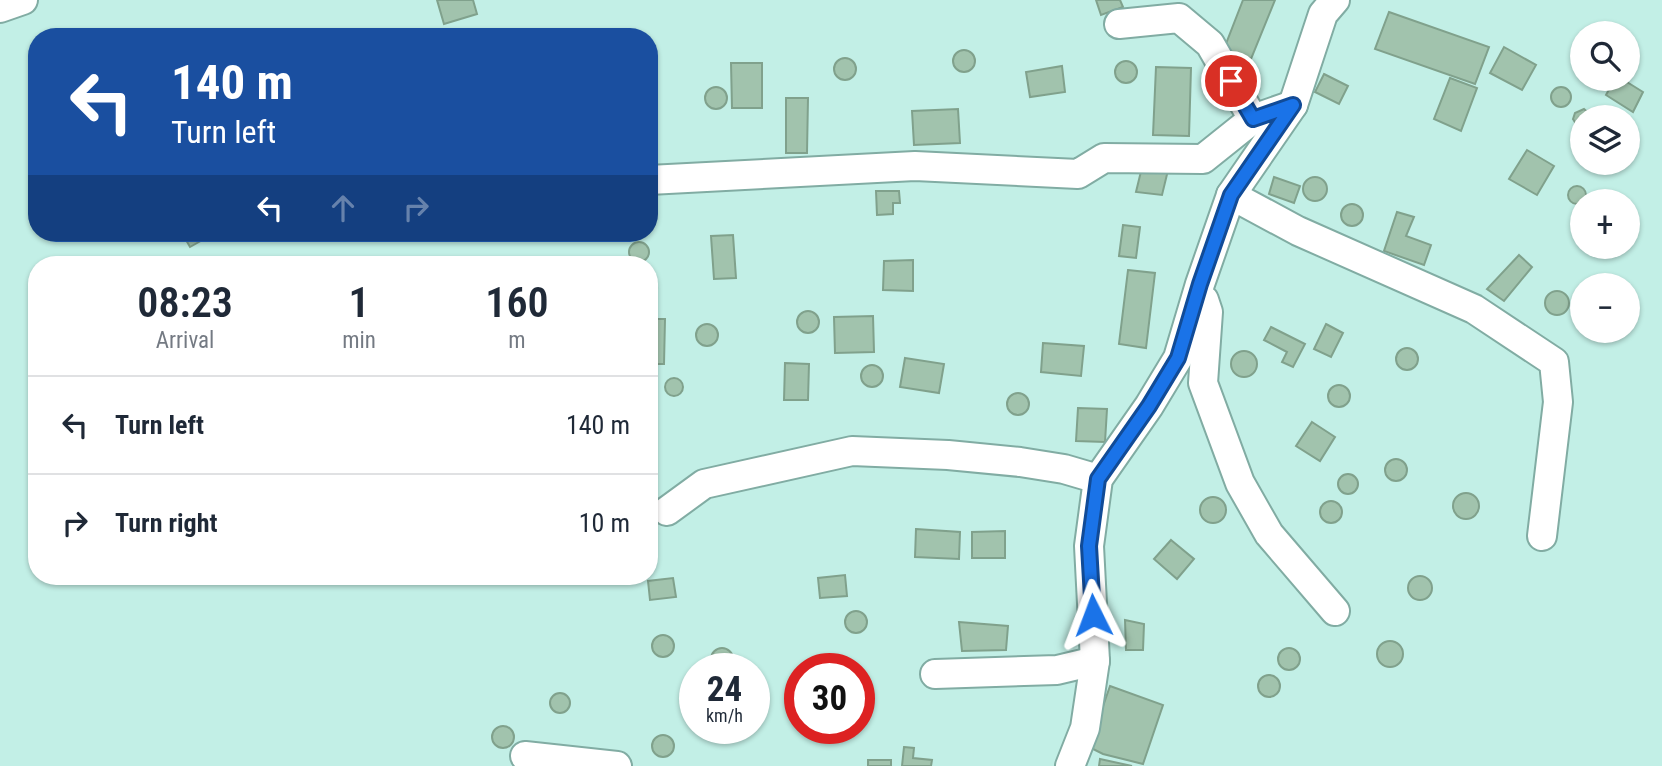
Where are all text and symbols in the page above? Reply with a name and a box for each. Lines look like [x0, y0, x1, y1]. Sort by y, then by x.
map controls [1570, 21, 1640, 343]
button: search [1570, 21, 1640, 91]
pin [1201, 51, 1261, 111]
text: 140 m [171, 54, 293, 111]
icon: left [56, 56, 147, 147]
icon: arrive [1212, 62, 1250, 100]
button: layers [1570, 105, 1640, 175]
text: Turn left [171, 113, 276, 151]
icon: left [251, 189, 289, 227]
icon: ahead [324, 189, 362, 227]
icon: right [397, 189, 435, 227]
button: + [1570, 189, 1640, 259]
button: − [1570, 273, 1640, 343]
text: 08:23 [137, 278, 233, 327]
text: 1 [349, 278, 370, 327]
text: 160 [485, 278, 549, 327]
text: Arrival [156, 327, 214, 354]
text: min [342, 327, 376, 354]
text: m [508, 327, 526, 354]
icon: left [56, 406, 94, 444]
text: Turn left [115, 410, 204, 440]
text: 140 m [566, 410, 630, 440]
icon: right [56, 504, 94, 542]
text: Turn right [115, 508, 217, 538]
text: 10 m [579, 508, 630, 538]
position arrow [1056, 578, 1130, 652]
speed limit sign: 30 [784, 653, 875, 744]
text: 24 [707, 669, 742, 710]
text: km/h [706, 705, 743, 726]

